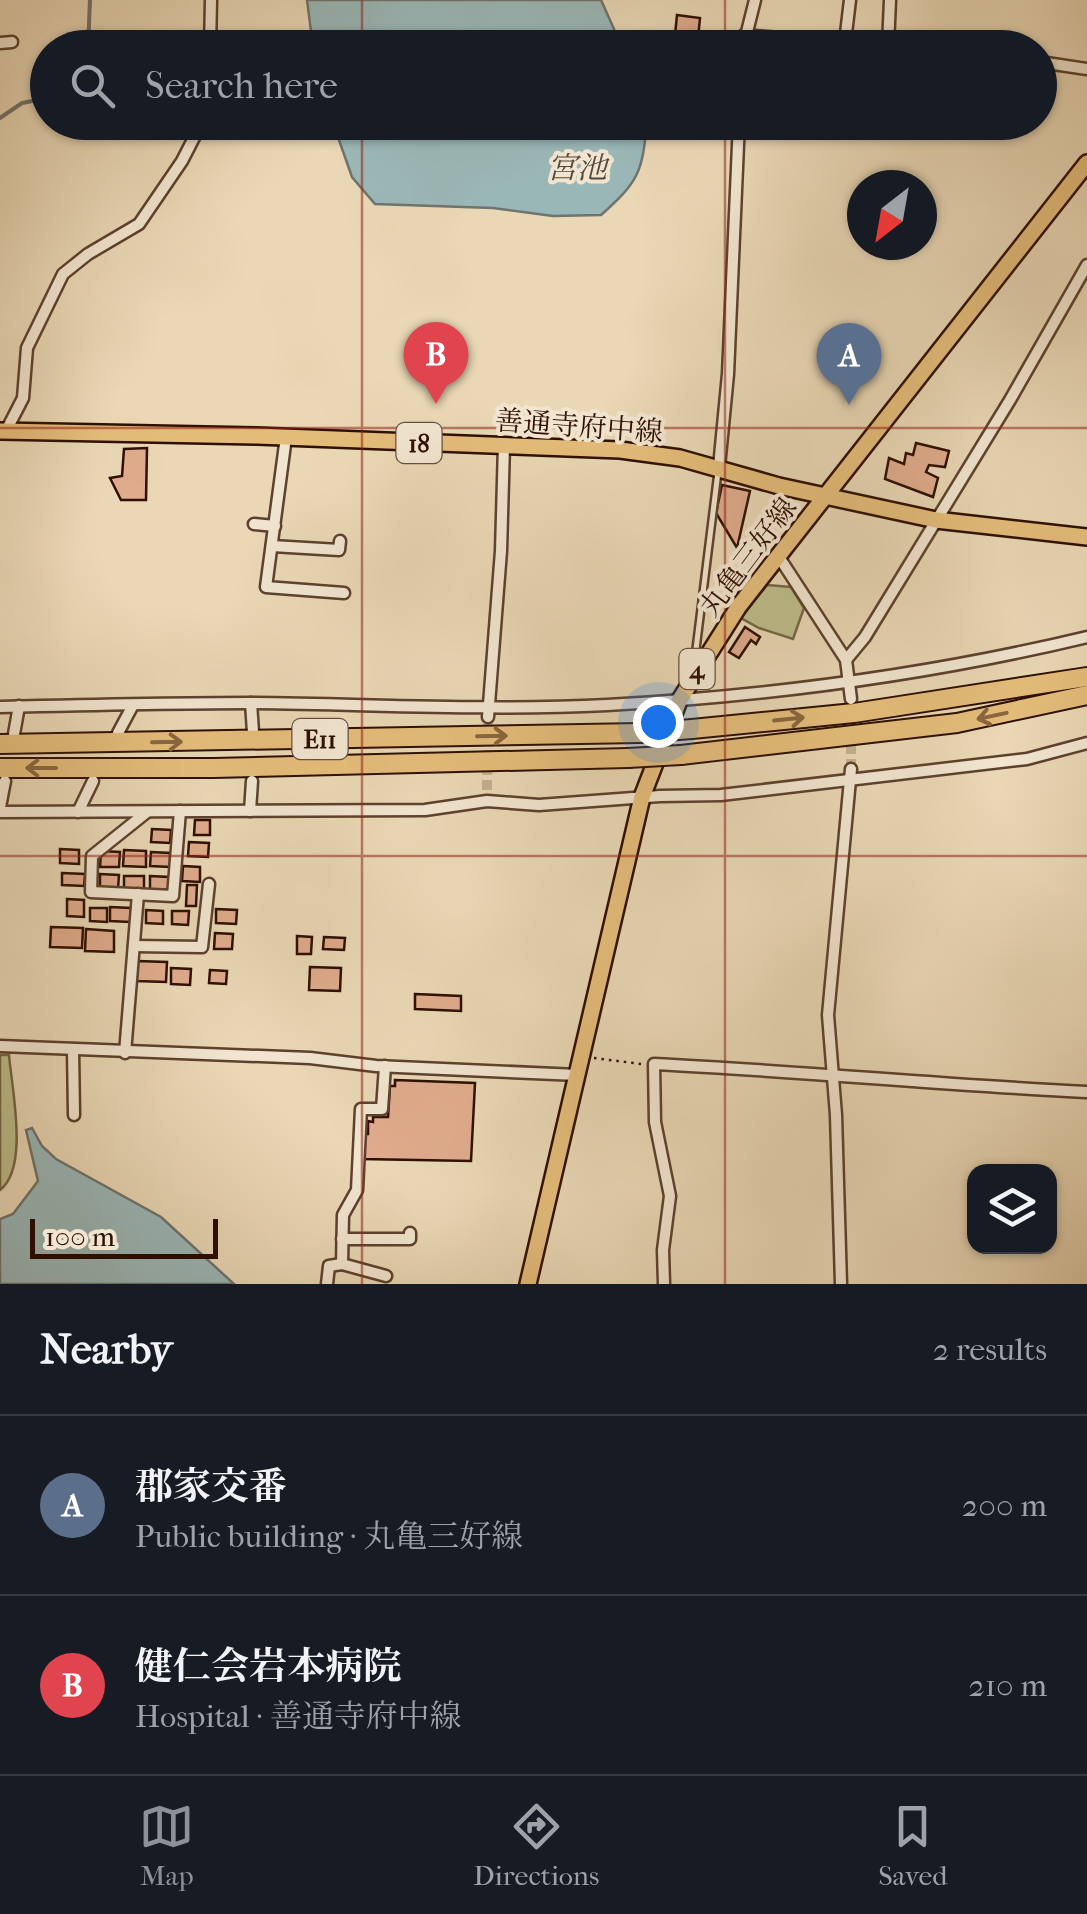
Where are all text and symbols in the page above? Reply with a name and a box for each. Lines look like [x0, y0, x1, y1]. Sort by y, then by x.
search box [30, 30, 1057, 140]
icon: search [65, 58, 120, 113]
text: Search here [145, 63, 338, 108]
water label: 宮池 [547, 151, 610, 186]
north arrow [847, 170, 937, 260]
pin: B [404, 322, 468, 404]
pin: A [816, 322, 882, 405]
street label: 善通寺府中線 [494, 404, 664, 448]
road number: 18 [396, 423, 442, 463]
street label: 丸亀三好線 [693, 491, 803, 623]
road number: 4 [680, 649, 714, 689]
your location [633, 697, 684, 748]
one-way arrow [977, 707, 1009, 726]
one-way arrow [773, 710, 805, 729]
road number: E11 [292, 719, 348, 759]
one-way arrow [476, 726, 508, 745]
one-way arrow [150, 732, 183, 752]
one-way arrow [26, 758, 58, 778]
map controls [967, 1164, 1057, 1254]
button: layers [967, 1164, 1057, 1254]
scale bar [30, 1214, 218, 1258]
text: 100 m [45, 1220, 115, 1253]
text: Nearby [40, 1325, 172, 1374]
text: 2 results [933, 1331, 1047, 1368]
text: 郡家交番 [135, 1464, 287, 1509]
text: A [62, 1487, 83, 1524]
text: 200 m [962, 1487, 1047, 1524]
text: Public building · 丸亀三好線 [135, 1518, 523, 1555]
text: 健仁会岩本病院 [135, 1644, 401, 1689]
text: B [62, 1667, 83, 1704]
text: 210 m [968, 1667, 1047, 1704]
text: Hospital · 善通寺府中線 [135, 1698, 462, 1735]
tab: Map [139, 1799, 194, 1892]
tab: Directions [473, 1799, 599, 1892]
tab: Saved [878, 1799, 948, 1892]

